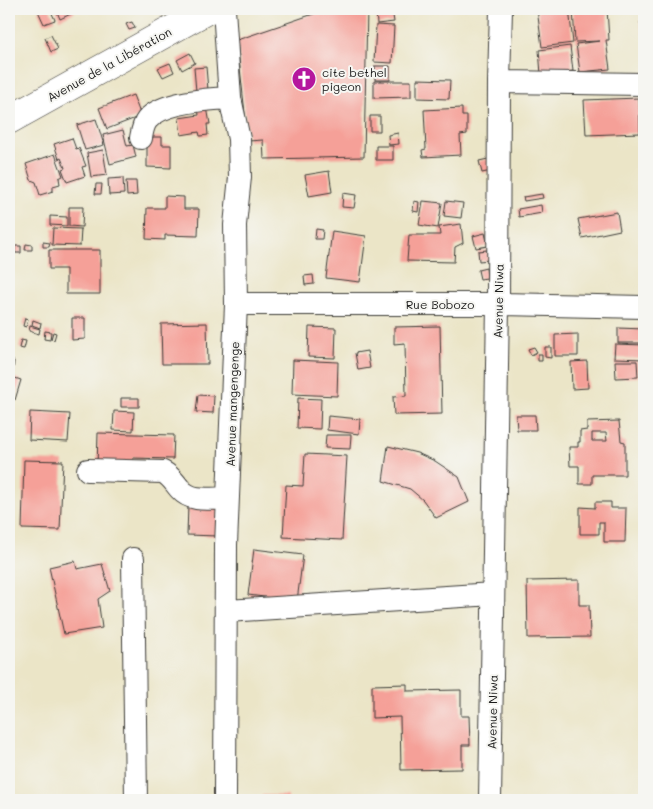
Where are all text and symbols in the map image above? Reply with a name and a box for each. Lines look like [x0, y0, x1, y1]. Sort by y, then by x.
street label: Avenue de la Libération [44, 23, 174, 105]
place label: cite bethel pigeon [322, 64, 387, 94]
church icon: cite bethel pigeon [291, 66, 317, 92]
street label: Avenue Niwa [489, 264, 507, 338]
street label: Rue Bobozo [406, 296, 474, 312]
street label: Avenue mangengenge [222, 341, 242, 467]
street label: Avenue Niwa [483, 675, 501, 749]

